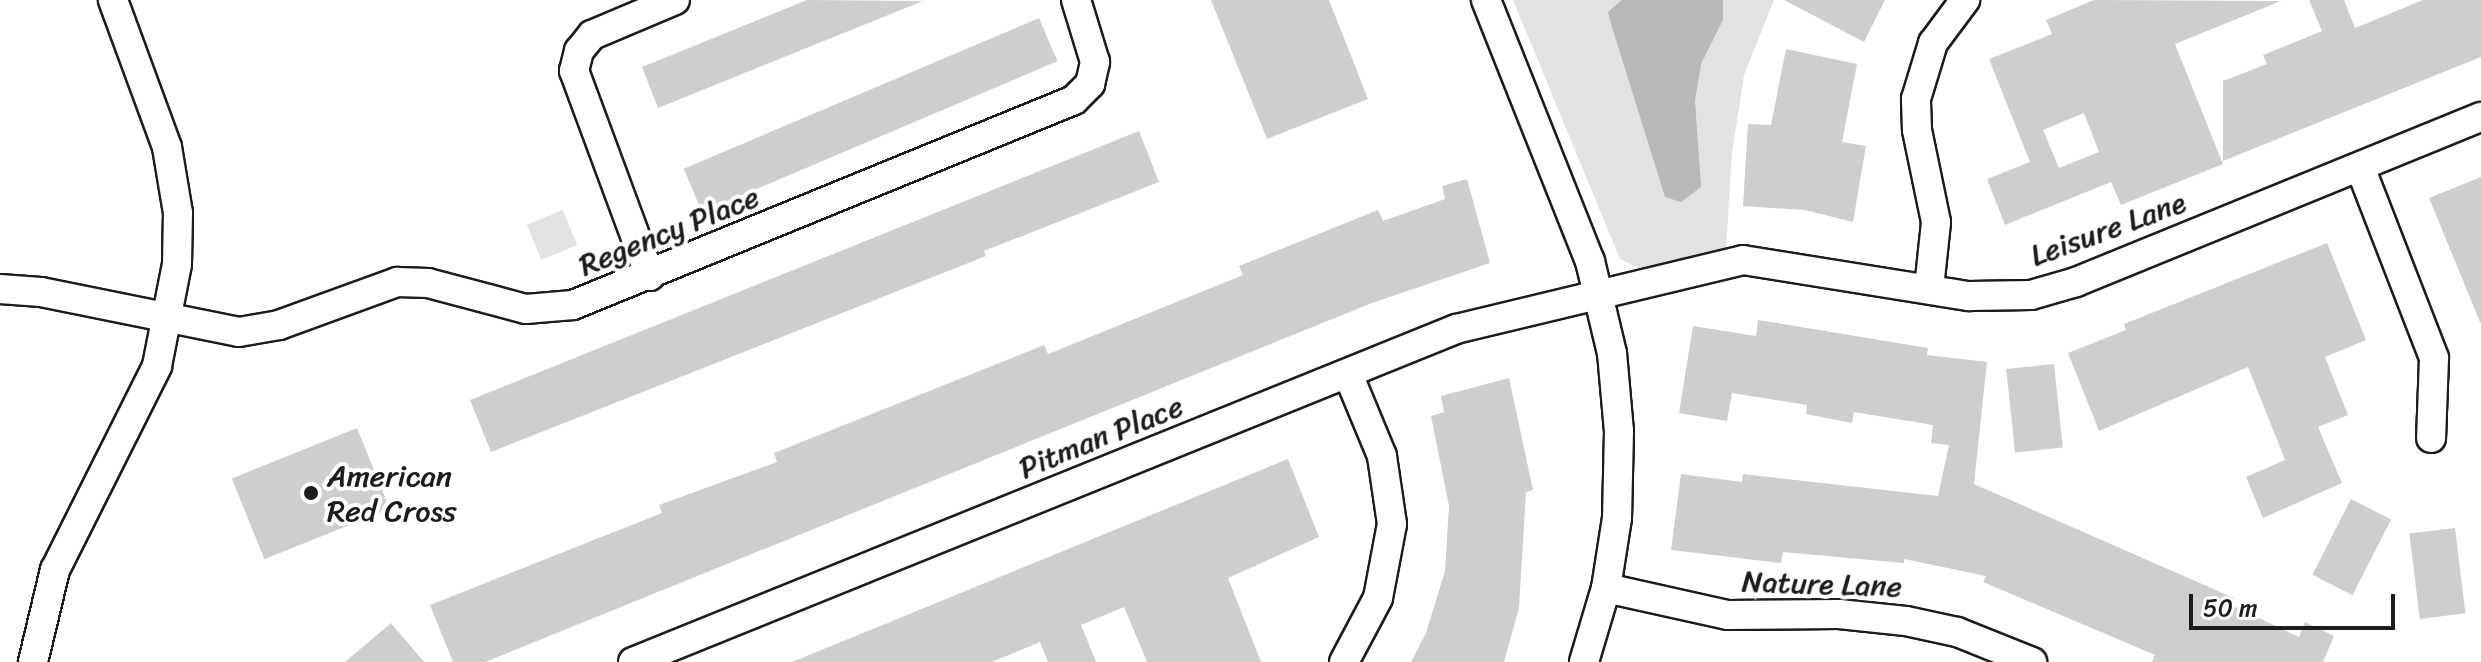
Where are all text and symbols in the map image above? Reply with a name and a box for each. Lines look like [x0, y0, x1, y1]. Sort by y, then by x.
street label: Regency Place [574, 179, 764, 283]
street label: Leisure Lane [2025, 184, 2191, 274]
street label: Pitman Place [1014, 388, 1188, 486]
place label: American Red Cross [327, 458, 457, 528]
marker: American Red Cross [302, 484, 320, 502]
street label: Nature Lane [1741, 563, 1903, 605]
scale bar [2193, 578, 2399, 628]
text: 50 m [2203, 587, 2258, 629]

